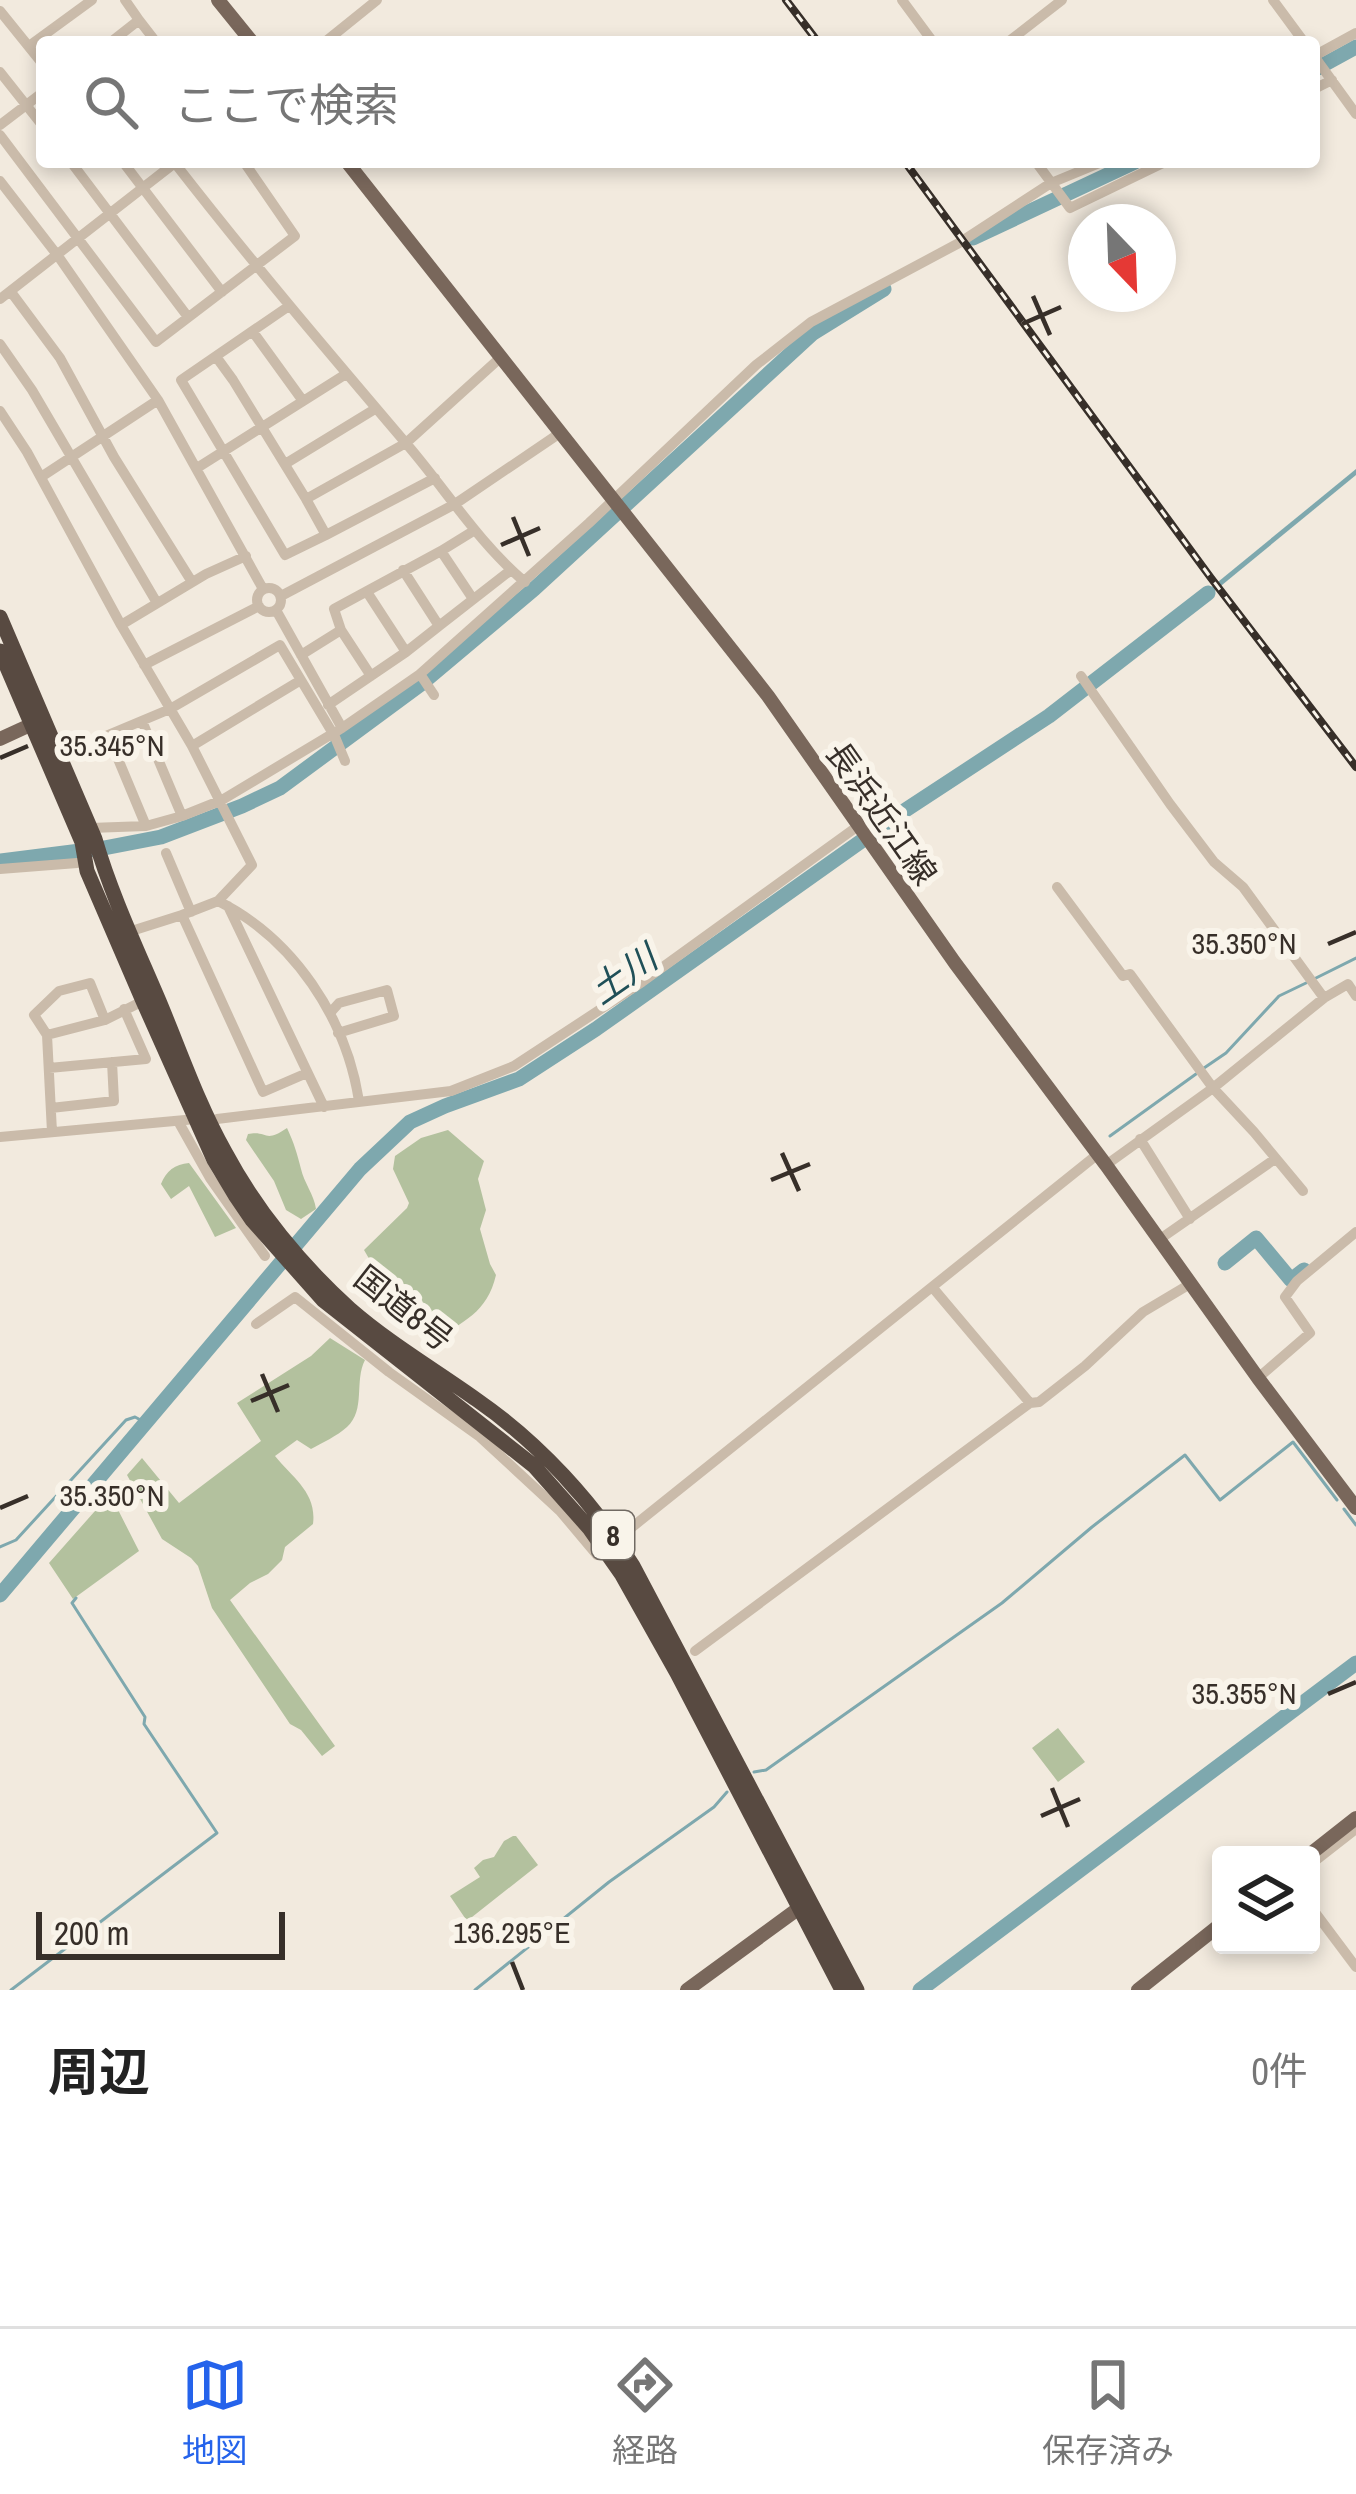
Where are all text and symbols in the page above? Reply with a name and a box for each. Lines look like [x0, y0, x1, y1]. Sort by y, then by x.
search box [36, 36, 1320, 168]
icon: search [78, 69, 144, 135]
text: ここで検索 [174, 74, 399, 135]
north arrow [1068, 204, 1176, 312]
text: 35.345°N [60, 725, 165, 765]
street label: 長浜近江線 [817, 733, 947, 893]
text: 35.350°N [1192, 923, 1297, 963]
water label: 土川 [580, 931, 670, 1014]
street label: 国道8号 [346, 1256, 462, 1360]
text: 35.350°N [60, 1475, 165, 1515]
road number: 8 [592, 1511, 634, 1559]
text: 35.355°N [1192, 1673, 1297, 1713]
map controls [1212, 1846, 1320, 1954]
button: layers [1212, 1846, 1320, 1954]
scale bar [36, 1906, 285, 1959]
text: 200 m [54, 1911, 129, 1955]
text: 136.295°E [453, 1912, 571, 1952]
text: 周辺 [48, 2037, 150, 2106]
text: 0件 [1251, 2045, 1308, 2097]
tab: 地図 [182, 2352, 248, 2472]
tab: 経路 [612, 2352, 678, 2472]
tab: 保存済み [1042, 2352, 1174, 2472]

